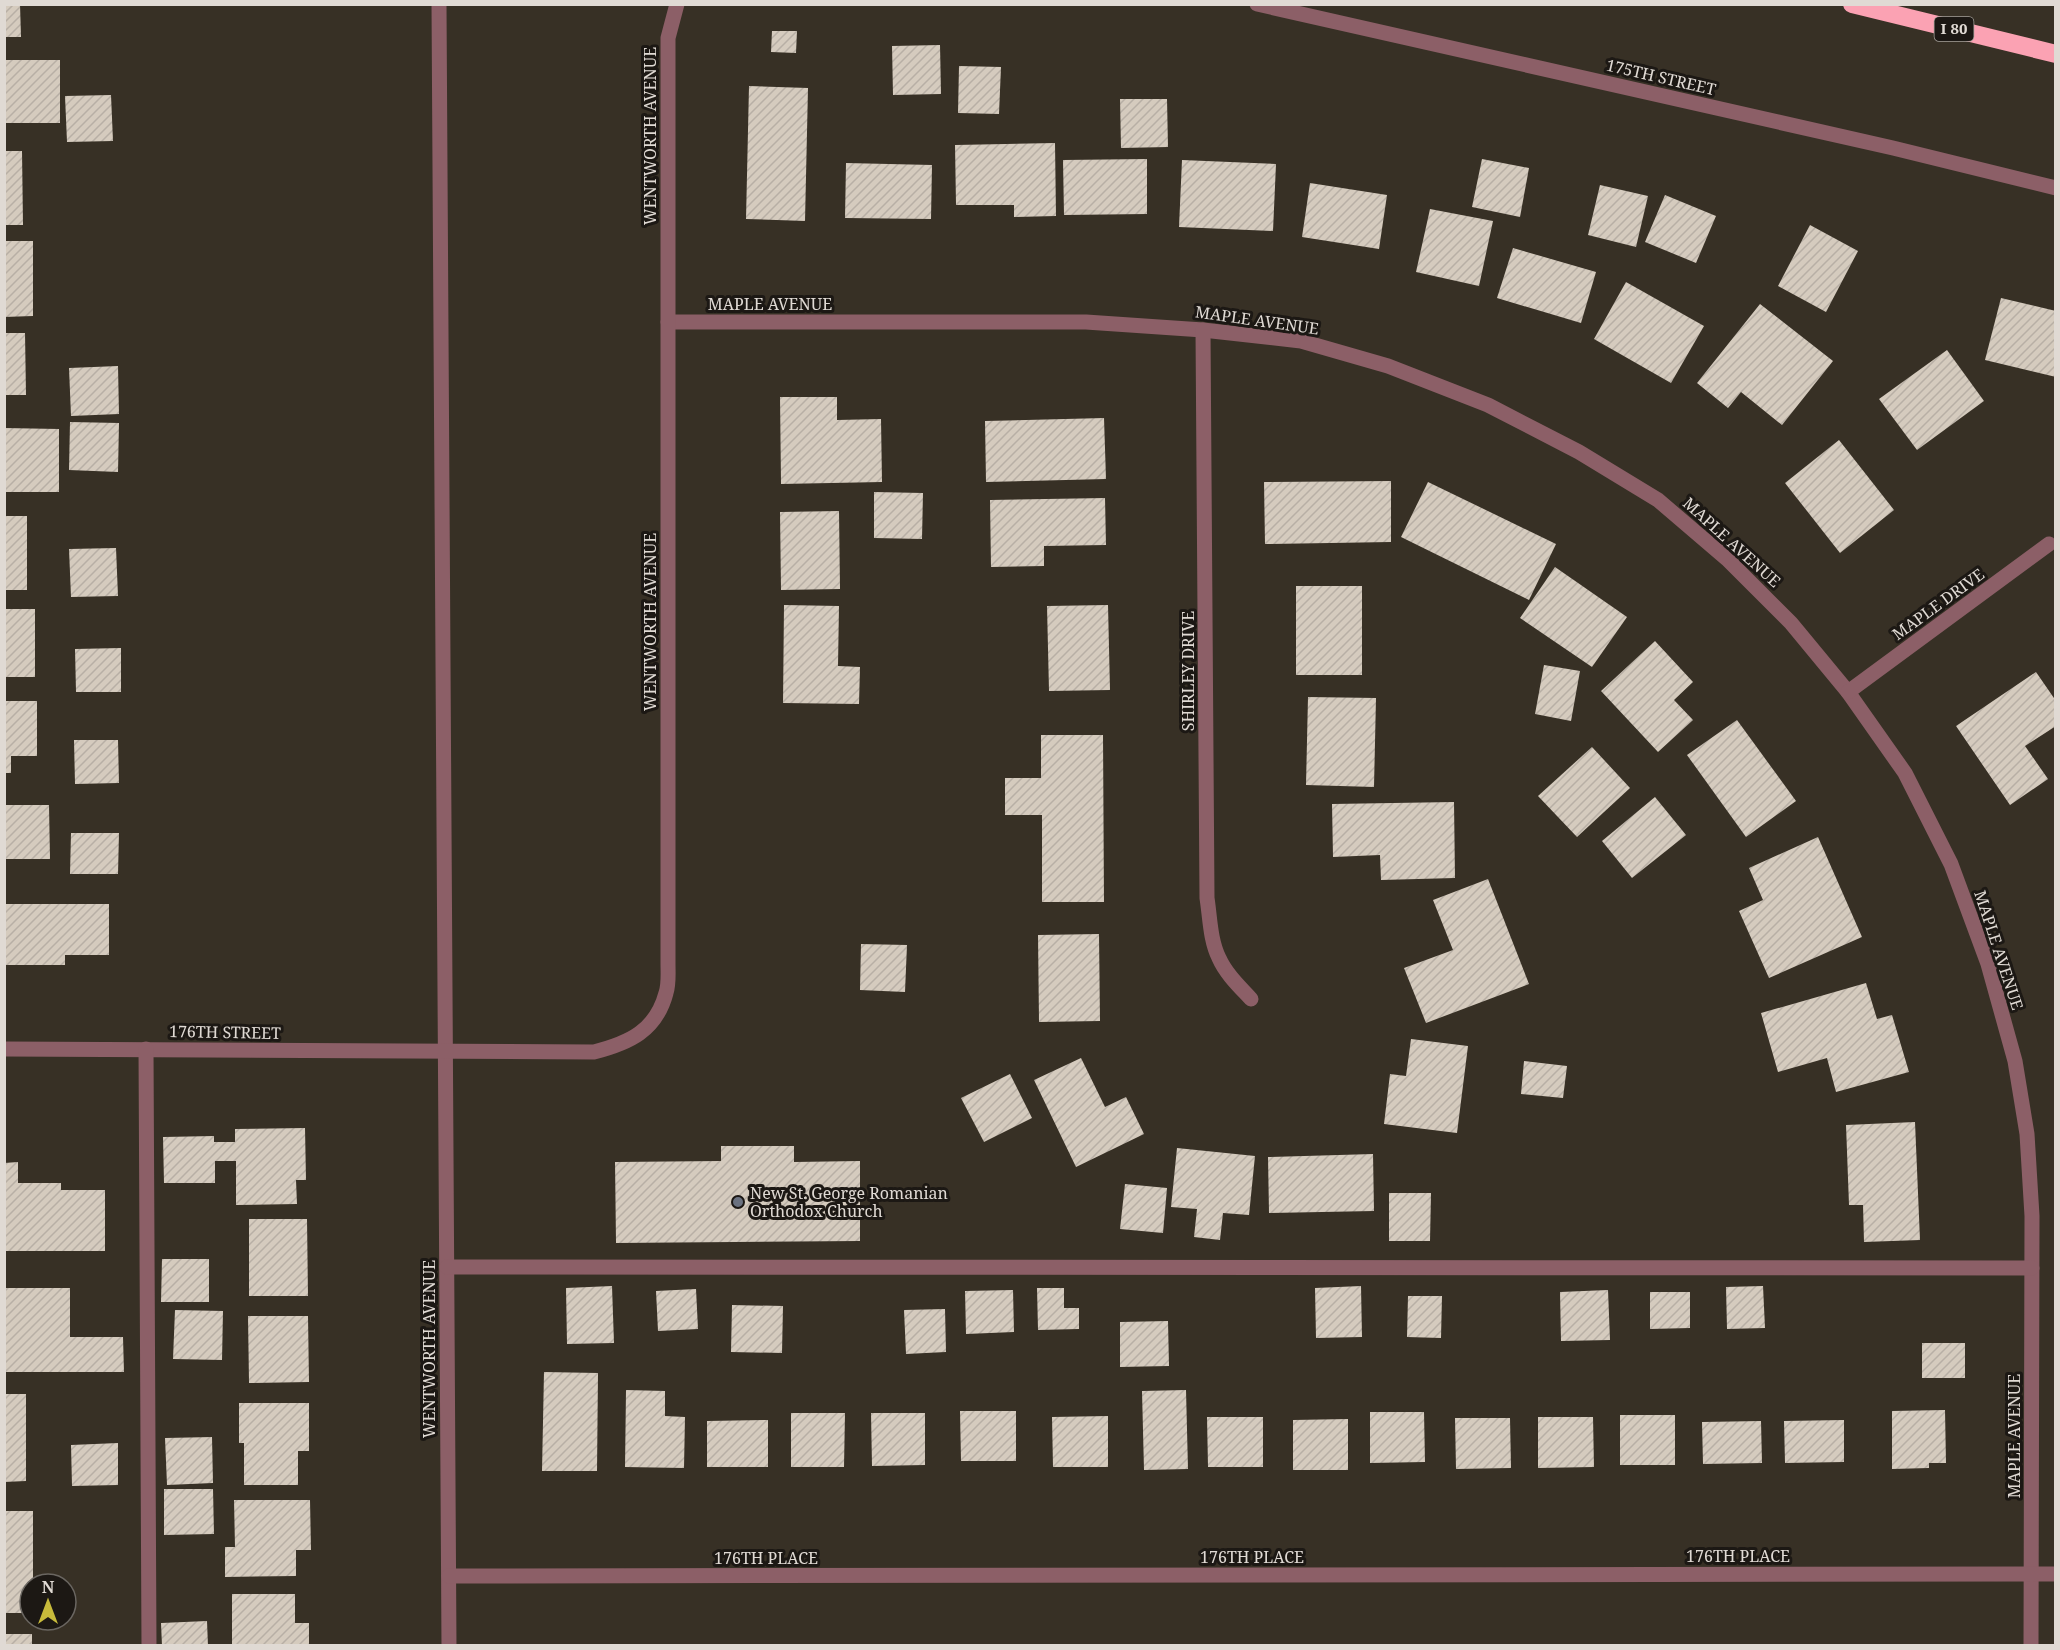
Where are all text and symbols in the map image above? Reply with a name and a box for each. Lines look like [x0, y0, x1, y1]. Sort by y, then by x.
road number: I 80 [1934, 17, 1974, 41]
street label: WENTWORTH AVENUE [639, 47, 661, 225]
street label: 175TH STREET [1604, 54, 1718, 100]
street label: MAPLE AVENUE [708, 293, 832, 315]
street label: MAPLE AVENUE [1194, 300, 1320, 340]
street label: MAPLE AVENUE [1678, 492, 1786, 592]
street label: WENTWORTH AVENUE [639, 533, 661, 711]
street label: MAPLE DRIVE [1888, 563, 1989, 645]
street label: SHIRLEY DRIVE [1177, 611, 1199, 731]
street label: MAPLE AVENUE [1969, 887, 2029, 1013]
street label: 176TH STREET [169, 1020, 281, 1044]
place label: New St. George Romanian Orthodox Church [750, 1182, 948, 1222]
marker: New St. George Romanian Orthodox Church [731, 1195, 745, 1209]
street label: WENTWORTH AVENUE [418, 1260, 440, 1438]
street label: MAPLE AVENUE [2003, 1374, 2025, 1498]
street label: 176TH PLACE [1686, 1545, 1790, 1567]
street label: 176TH PLACE [1200, 1546, 1304, 1568]
street label: 176TH PLACE [714, 1547, 818, 1569]
north arrow [18, 1572, 78, 1632]
text: N [42, 1576, 55, 1598]

